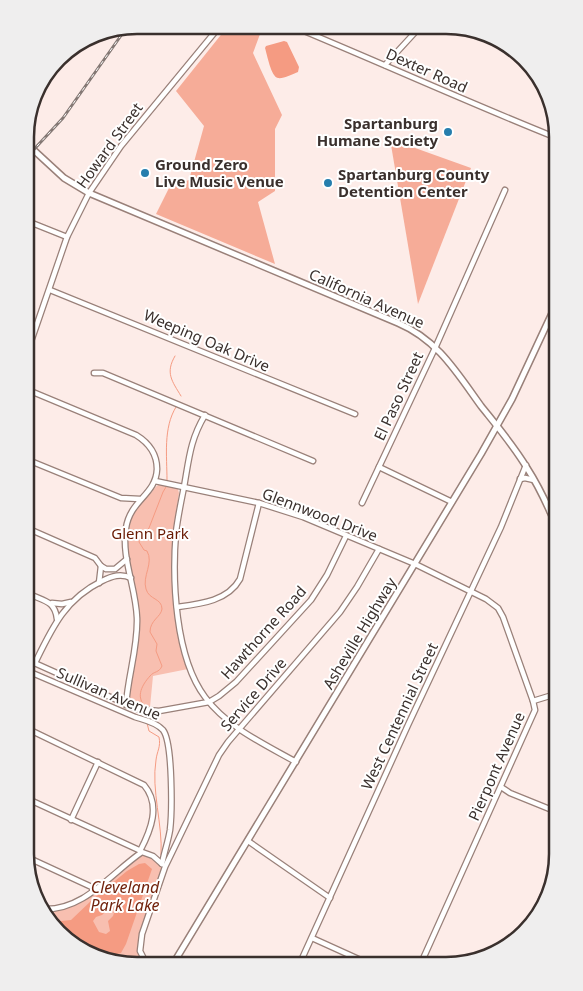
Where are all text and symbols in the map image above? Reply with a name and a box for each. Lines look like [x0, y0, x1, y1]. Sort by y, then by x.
street label: Dexter Road [383, 43, 471, 97]
street label: Howard Street [71, 98, 147, 192]
place label: Spartanburg Humane Society [317, 113, 438, 150]
marker: Spartanburg Humane Society [442, 126, 454, 138]
place label: Ground Zero Live Music Venue [155, 154, 284, 191]
place label: Spartanburg County Detention Center [338, 164, 490, 201]
marker: Ground Zero Live Music Venue [139, 167, 151, 179]
marker: Spartanburg County Detention Center [322, 177, 334, 189]
street label: California Avenue [306, 264, 428, 332]
street label: Weeping Oak Drive [141, 304, 273, 376]
street label: El Paso Street [369, 348, 428, 444]
street label: Glennwood Drive [259, 483, 381, 545]
park label: Glenn Park [111, 523, 189, 543]
street label: Asheville Highway [318, 573, 400, 693]
street label: Hawthorne Road [216, 581, 310, 683]
street label: West Centennial Street [356, 639, 442, 793]
street label: Service Drive [216, 653, 290, 735]
street label: Sullivan Avenue [54, 662, 164, 724]
street label: Pierpont Avenue [463, 708, 529, 824]
water label: Cleveland Park Lake [91, 876, 160, 916]

